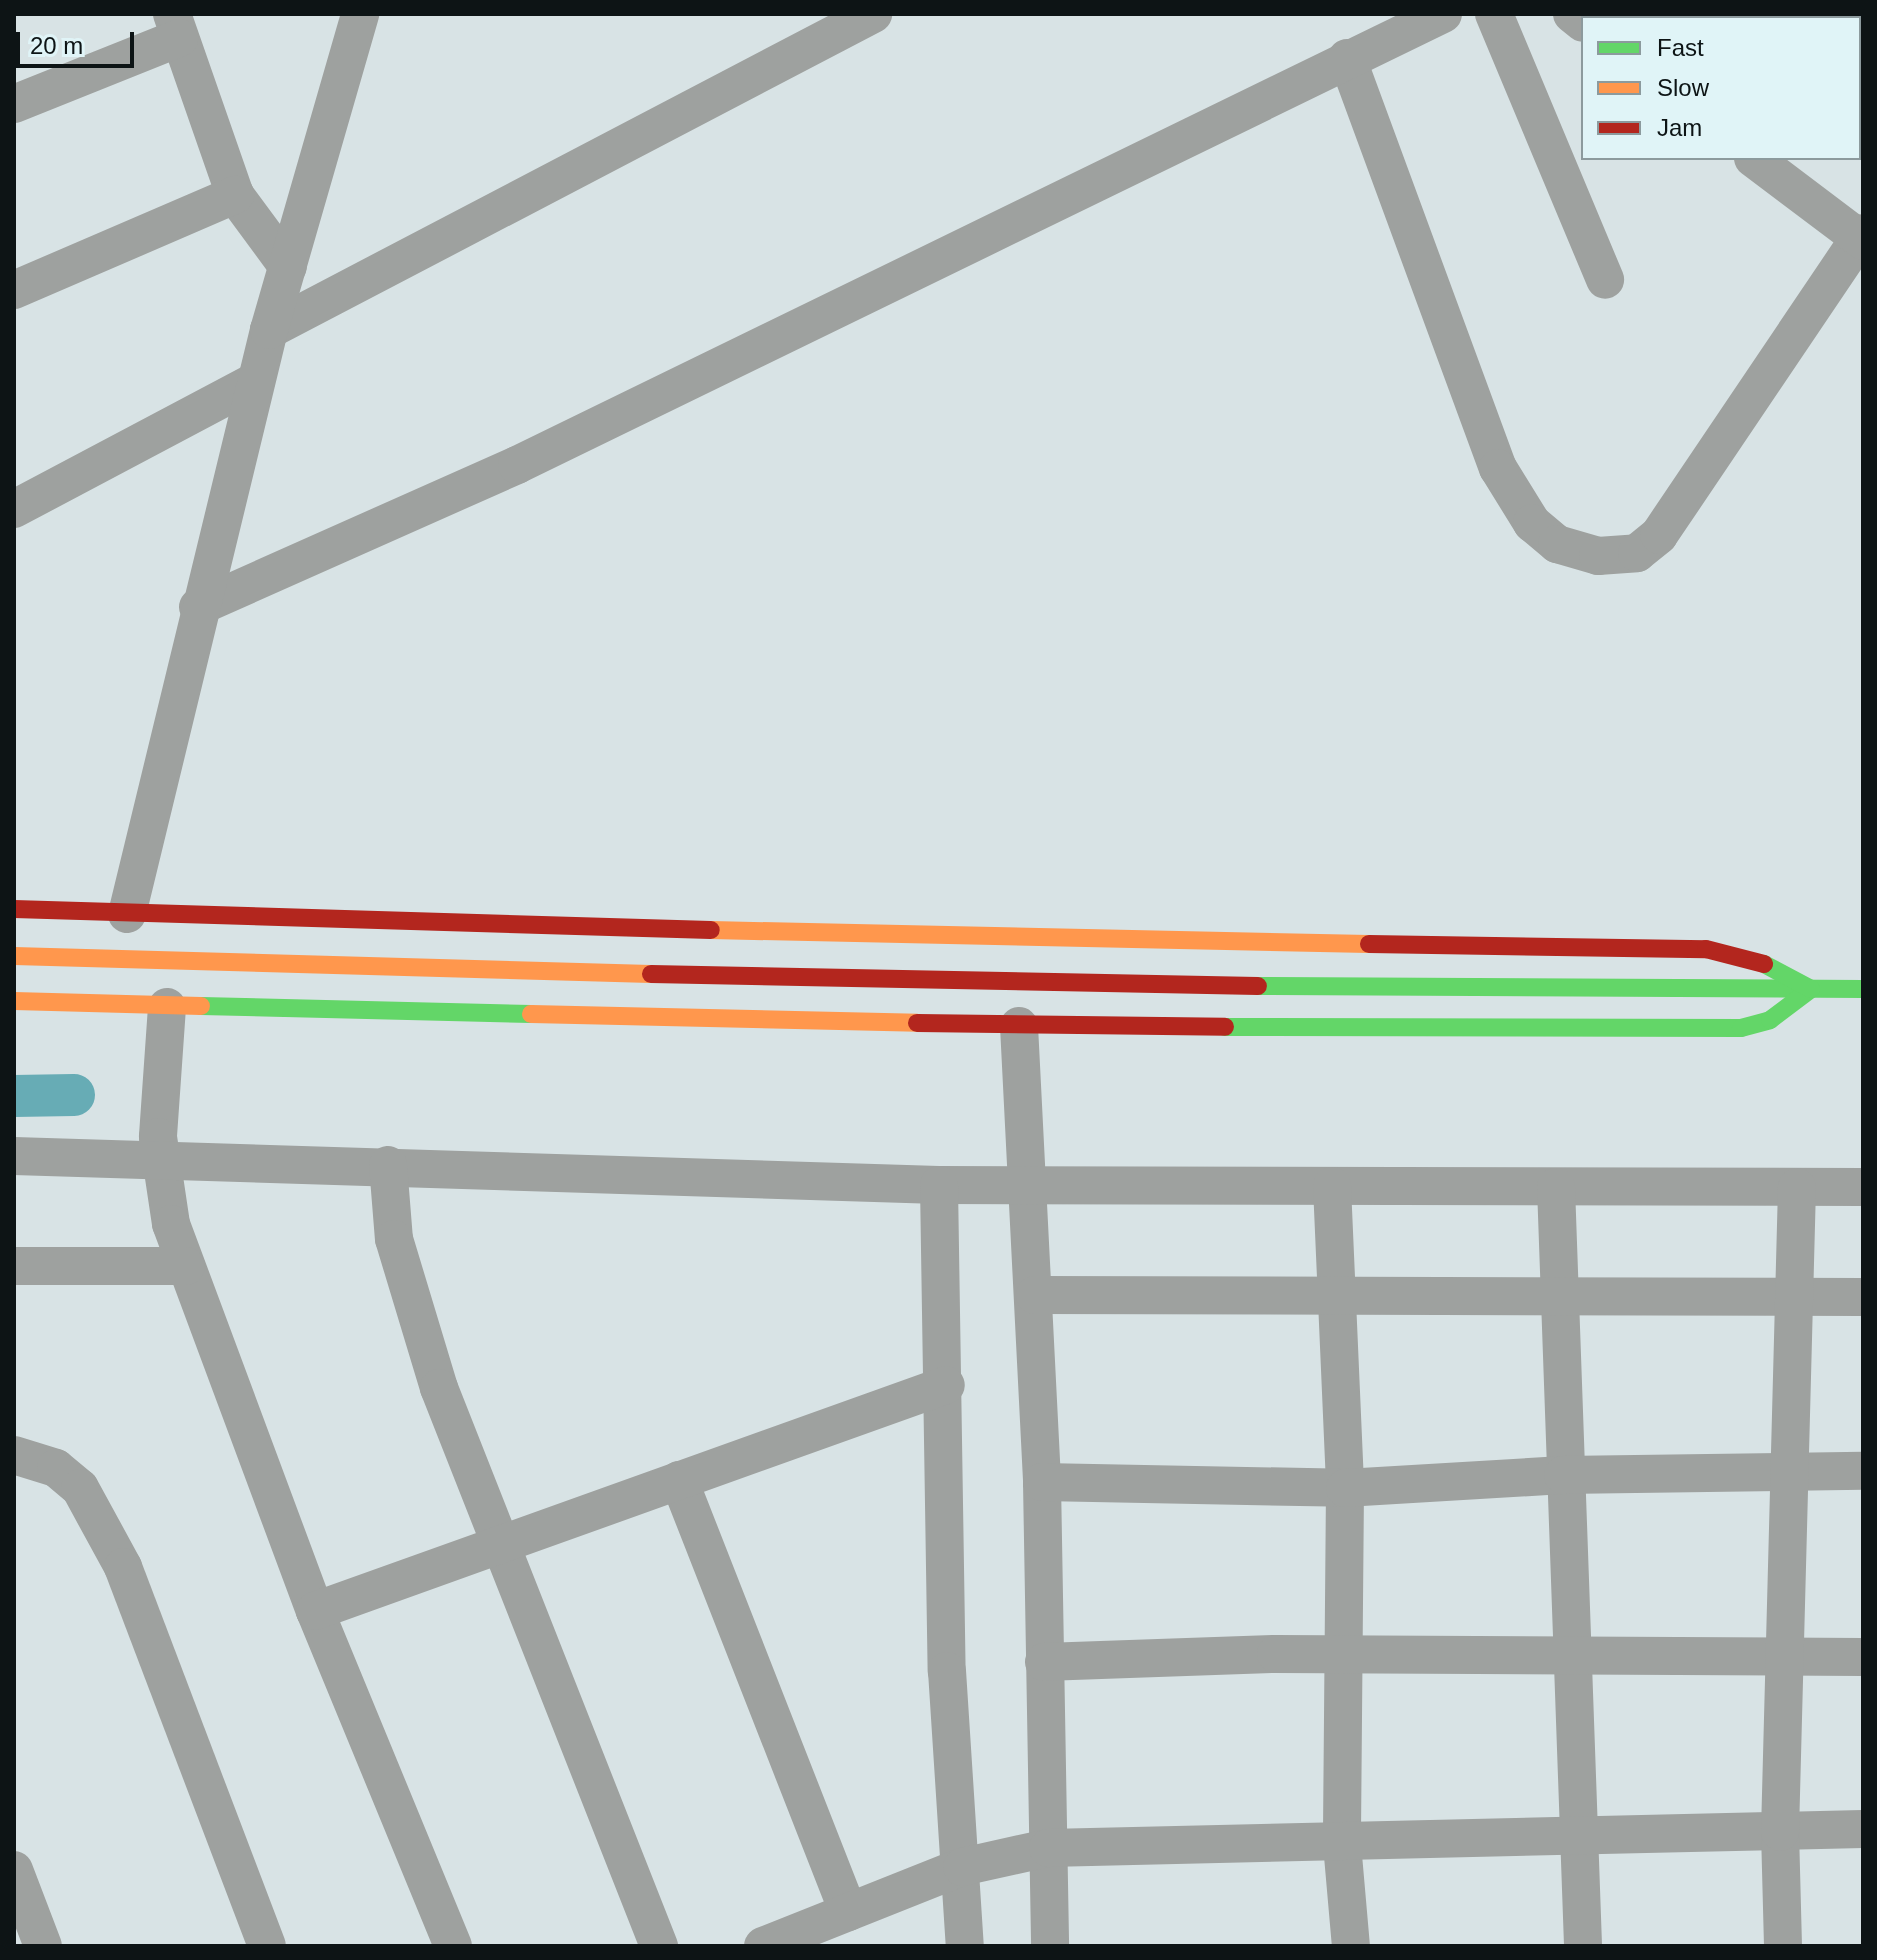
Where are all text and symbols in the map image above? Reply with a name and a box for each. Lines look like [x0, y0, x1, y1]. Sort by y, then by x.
scale bar [20, 16, 138, 66]
legend [1581, 16, 1861, 160]
text: 20 m [30, 32, 83, 59]
text: Fast [1657, 34, 1704, 61]
text: Slow [1657, 74, 1709, 101]
text: Jam [1657, 114, 1702, 141]

